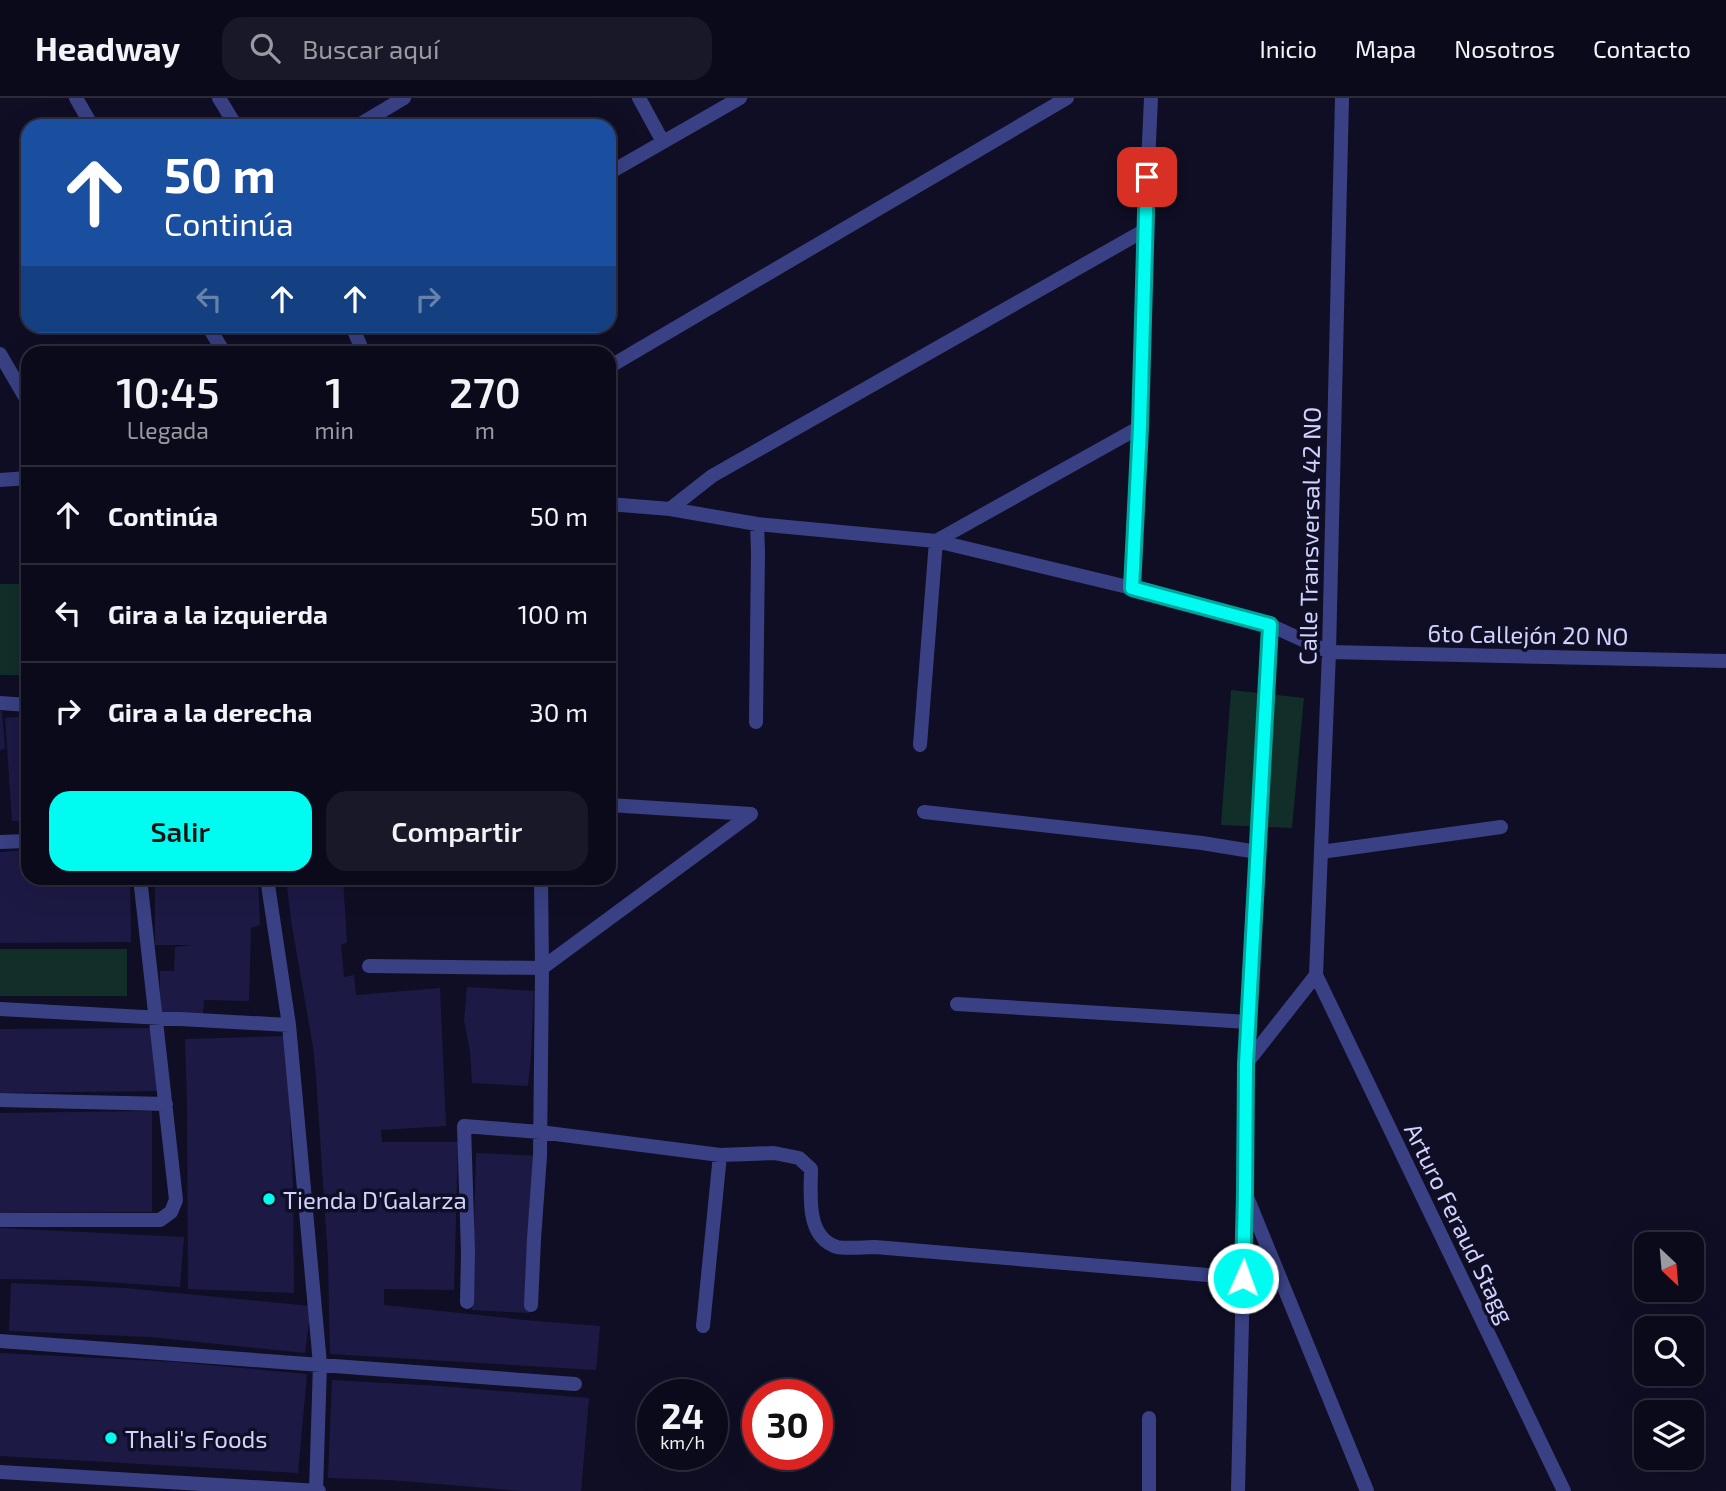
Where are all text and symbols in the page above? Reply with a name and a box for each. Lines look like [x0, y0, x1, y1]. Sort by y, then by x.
search box [222, 17, 712, 80]
text: Headway [35, 28, 180, 68]
icon: search [246, 29, 284, 67]
text: Buscar aquí [302, 33, 439, 64]
text: Inicio [1259, 34, 1317, 63]
text: Mapa [1355, 34, 1416, 63]
text: Nosotros [1454, 34, 1555, 63]
text: Contacto [1593, 34, 1691, 63]
text: 50 m [164, 144, 276, 203]
icon: ahead [49, 147, 140, 238]
pin [1117, 147, 1177, 207]
icon: arrive [1128, 158, 1166, 196]
text: Continúa [164, 204, 294, 242]
icon: left [190, 280, 228, 318]
icon: ahead [263, 280, 301, 318]
icon: ahead [336, 280, 374, 318]
icon: right [409, 280, 447, 318]
text: 10:45 [116, 366, 219, 416]
text: 1 [325, 366, 343, 416]
text: 270 [449, 366, 521, 416]
street label: Calle Transversal 42 NO [1292, 407, 1326, 665]
text: Llegada [127, 416, 209, 444]
text: min [315, 416, 354, 444]
text: m [475, 416, 495, 444]
icon: ahead [49, 496, 87, 534]
text: Continúa [108, 500, 218, 531]
text: 50 m [530, 500, 588, 531]
icon: left [49, 594, 87, 632]
text: Gira a la izquierda [108, 598, 328, 629]
text: 100 m [518, 598, 588, 629]
street label: 6to Callejón 20 NO [1427, 618, 1629, 650]
icon: right [49, 692, 87, 730]
text: Gira a la derecha [108, 696, 312, 727]
text: 30 m [529, 696, 588, 727]
button: Salir [49, 791, 312, 871]
button: Compartir [326, 791, 588, 871]
street label: Arturo Feraud Stagg [1399, 1118, 1521, 1328]
place label: Tienda D'Galarza [283, 1185, 467, 1214]
marker: Tienda D'Galarza [261, 1191, 277, 1207]
north arrow [1634, 1232, 1704, 1302]
map controls [1634, 1232, 1704, 1470]
position arrow [1206, 1241, 1280, 1315]
button: search [1634, 1316, 1704, 1386]
speed limit sign: 30 [742, 1379, 833, 1470]
text: 24 [661, 1394, 704, 1436]
button: layers [1634, 1400, 1704, 1470]
place label: Thali's Foods [125, 1424, 267, 1453]
marker: Thali's Foods [103, 1430, 119, 1446]
text: km/h [660, 1431, 705, 1453]

